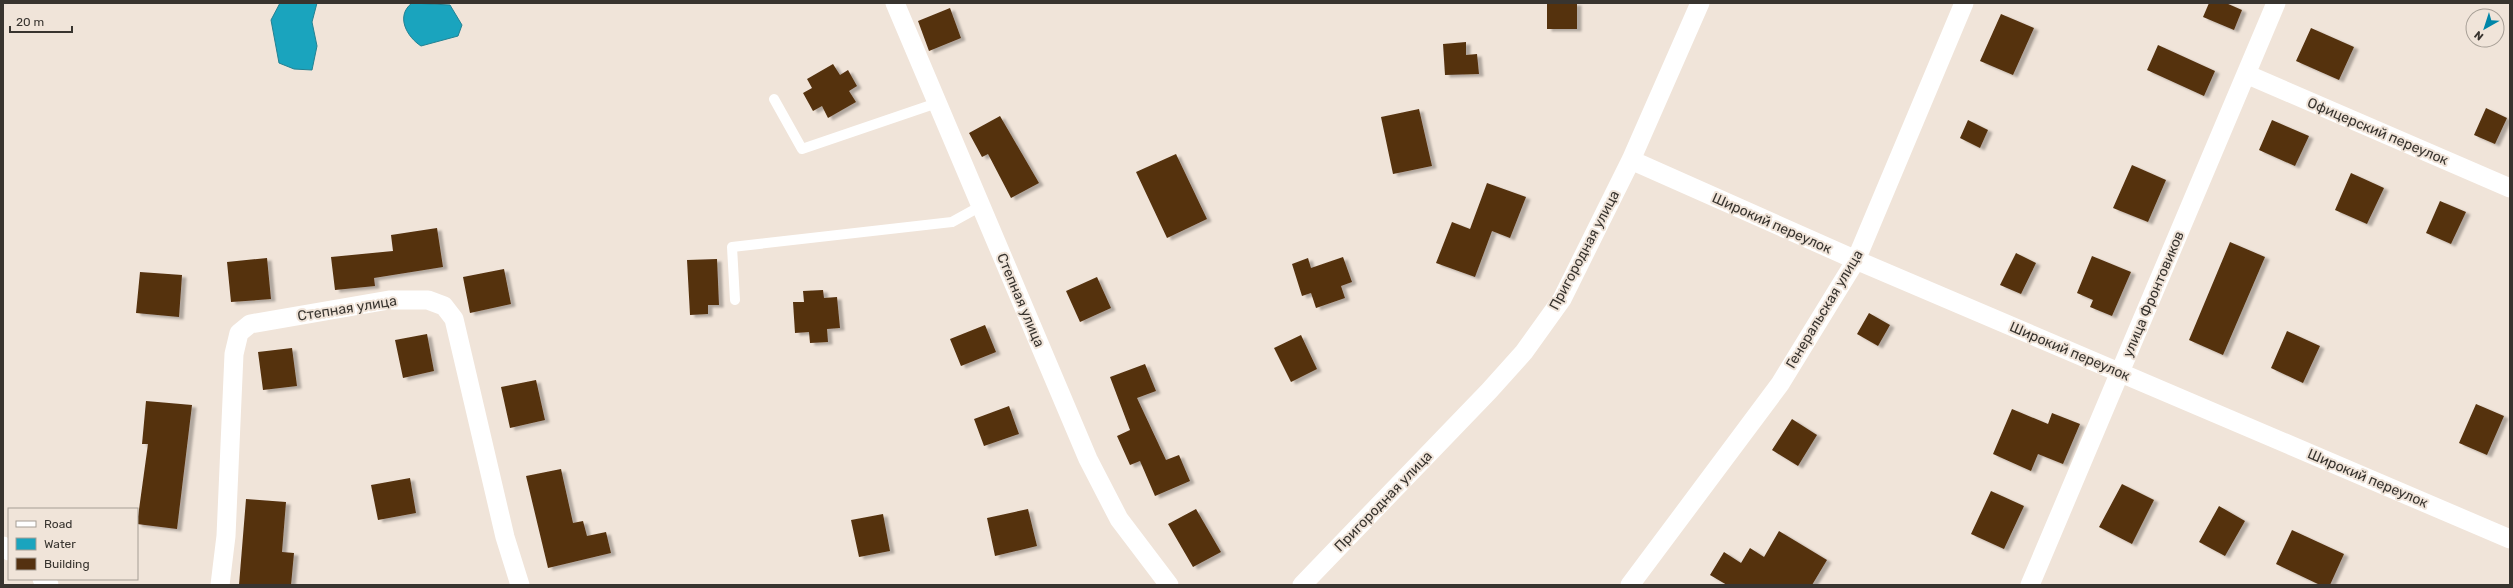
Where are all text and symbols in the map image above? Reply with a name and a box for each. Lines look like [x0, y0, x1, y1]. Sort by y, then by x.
scale bar [10, 8, 72, 34]
north arrow [2465, 8, 2505, 48]
text: 20 m [16, 15, 44, 29]
text: N [2472, 28, 2486, 43]
street label: Офицерский переулок [2305, 94, 2451, 169]
street label: Пригородная улица [1546, 187, 1623, 313]
street label: Широкий переулок [1709, 189, 1835, 258]
street label: улица Фронтовиков [2119, 229, 2188, 360]
street label: Генеральская улица [1782, 247, 1867, 372]
street label: Степная улица [993, 251, 1048, 350]
street label: Степная улица [296, 292, 398, 325]
street label: Широкий переулок [2007, 318, 2133, 385]
street label: Широкий переулок [2305, 445, 2431, 512]
street label: Пригородная улица [1331, 448, 1436, 555]
legend [8, 508, 138, 580]
text: Road [44, 517, 72, 531]
text: Water [44, 537, 76, 551]
text: Building [44, 557, 90, 571]

